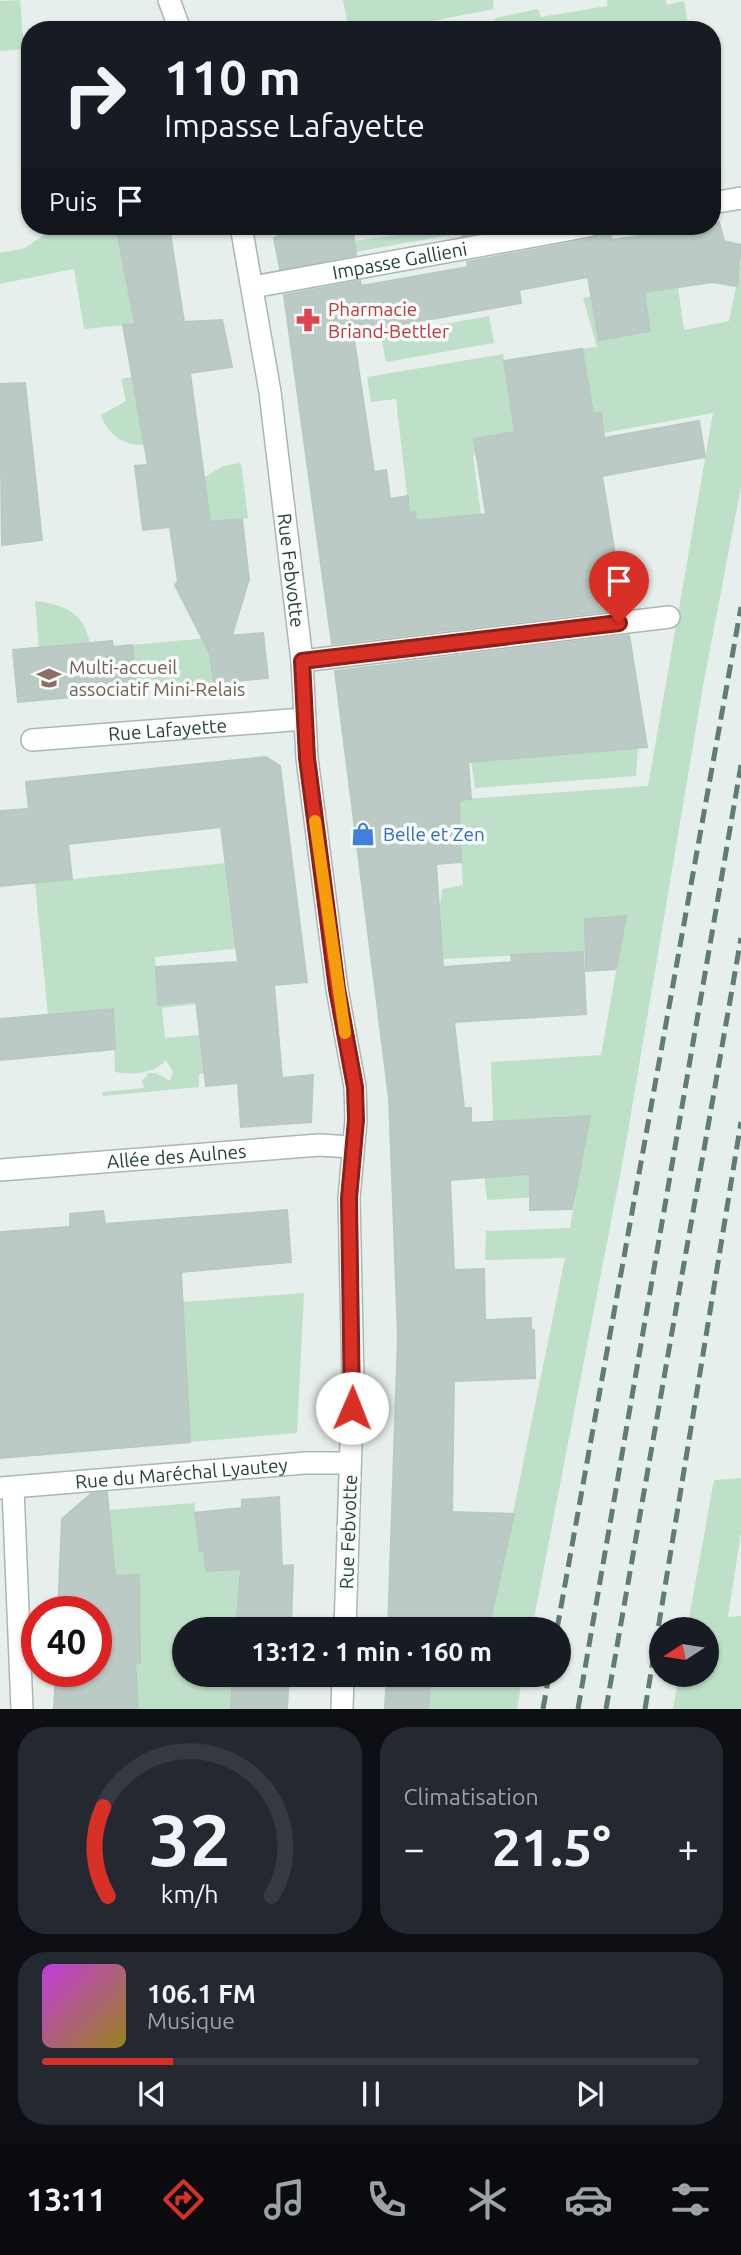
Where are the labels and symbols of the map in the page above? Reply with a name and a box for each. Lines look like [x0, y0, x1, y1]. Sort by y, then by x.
street label: Impasse Gallieni [330, 237, 469, 283]
place label: Pharmacie Briand-Bettler [328, 298, 449, 342]
pharmacy icon: Pharmacie Briand-Bettler [294, 306, 322, 334]
street label: Rue Febvotte [273, 512, 309, 629]
pin [589, 551, 649, 623]
place label: Multi-accueil associatif Mini-Relais [69, 656, 245, 700]
school or university icon: Multi-accueil associatif Mini-Relais [35, 664, 63, 692]
street label: Rue Lafayette [107, 714, 228, 745]
shop icon: Belle et Zen [349, 820, 377, 848]
place label: Belle et Zen [383, 823, 485, 845]
street label: Allée des Aulnes [106, 1140, 247, 1173]
position arrow [315, 1371, 389, 1445]
street label: Rue du Maréchal Lyautey [74, 1453, 288, 1493]
street label: Rue Febvotte [335, 1474, 361, 1590]
speed limit sign: 40 [21, 1596, 112, 1687]
north arrow [649, 1617, 719, 1687]

